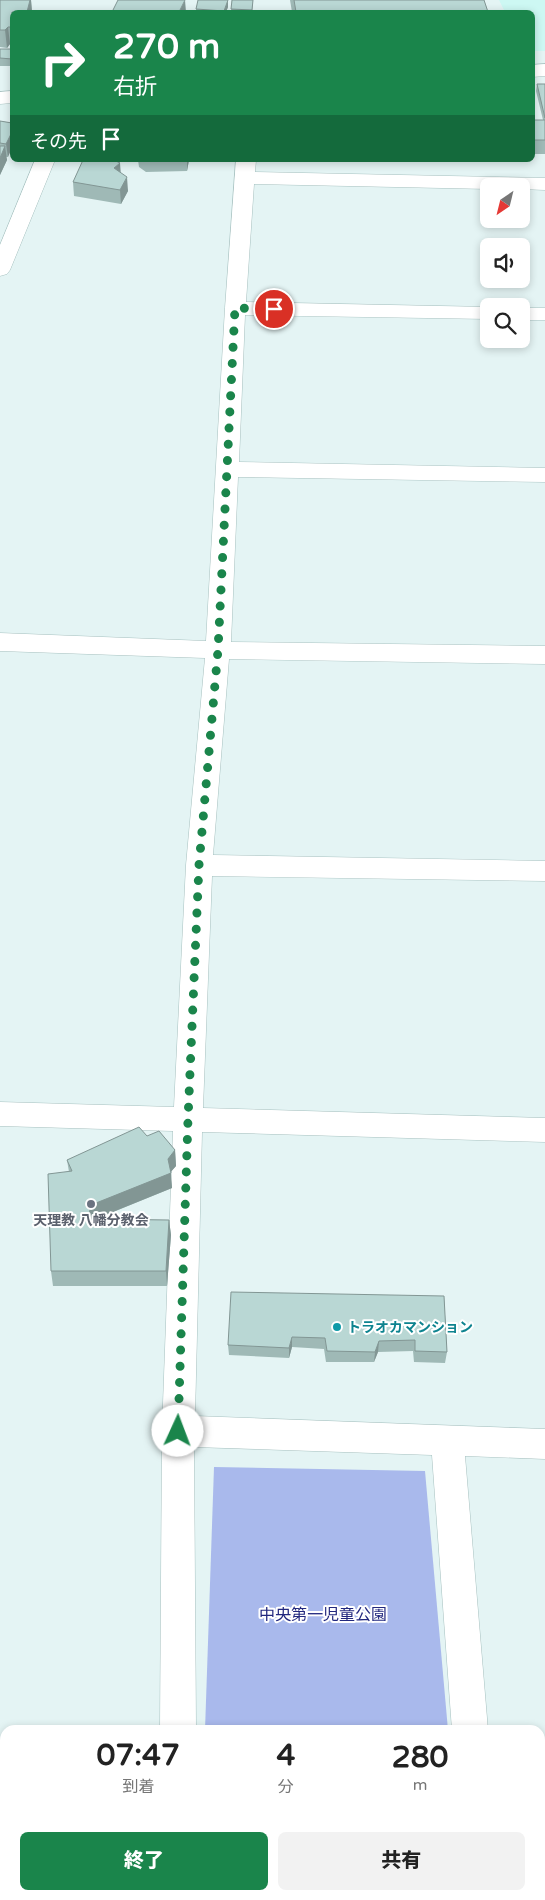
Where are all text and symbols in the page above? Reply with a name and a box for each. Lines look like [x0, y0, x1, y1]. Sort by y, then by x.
text: 270 m [113, 26, 220, 68]
icon: right [30, 30, 95, 95]
text: 右折 [113, 74, 157, 100]
icon: arrive [97, 125, 125, 153]
text: その先 [30, 131, 87, 153]
north arrow [480, 178, 530, 228]
map controls [480, 178, 530, 348]
button: sound [480, 238, 530, 288]
pin [253, 288, 295, 330]
icon: arrive [260, 295, 288, 323]
button: search [480, 298, 530, 348]
marker: 天理教 八幡分教会 [85, 1198, 97, 1210]
place label: 天理教 八幡分教会 [33, 1212, 149, 1229]
place label: トラオカマンション [347, 1319, 473, 1336]
marker: トラオカマンション [331, 1321, 343, 1333]
position arrow [151, 1404, 203, 1456]
park label: 中央第一児童公園 [259, 1605, 387, 1625]
text: 07:47 [97, 1737, 180, 1774]
text: 4 [276, 1737, 295, 1774]
text: 280 [392, 1739, 448, 1776]
text: m [413, 1775, 427, 1795]
text: 到着 [122, 1777, 154, 1797]
text: 分 [278, 1777, 294, 1797]
button: 終了 [20, 1832, 268, 1890]
button: 共有 [278, 1832, 525, 1890]

